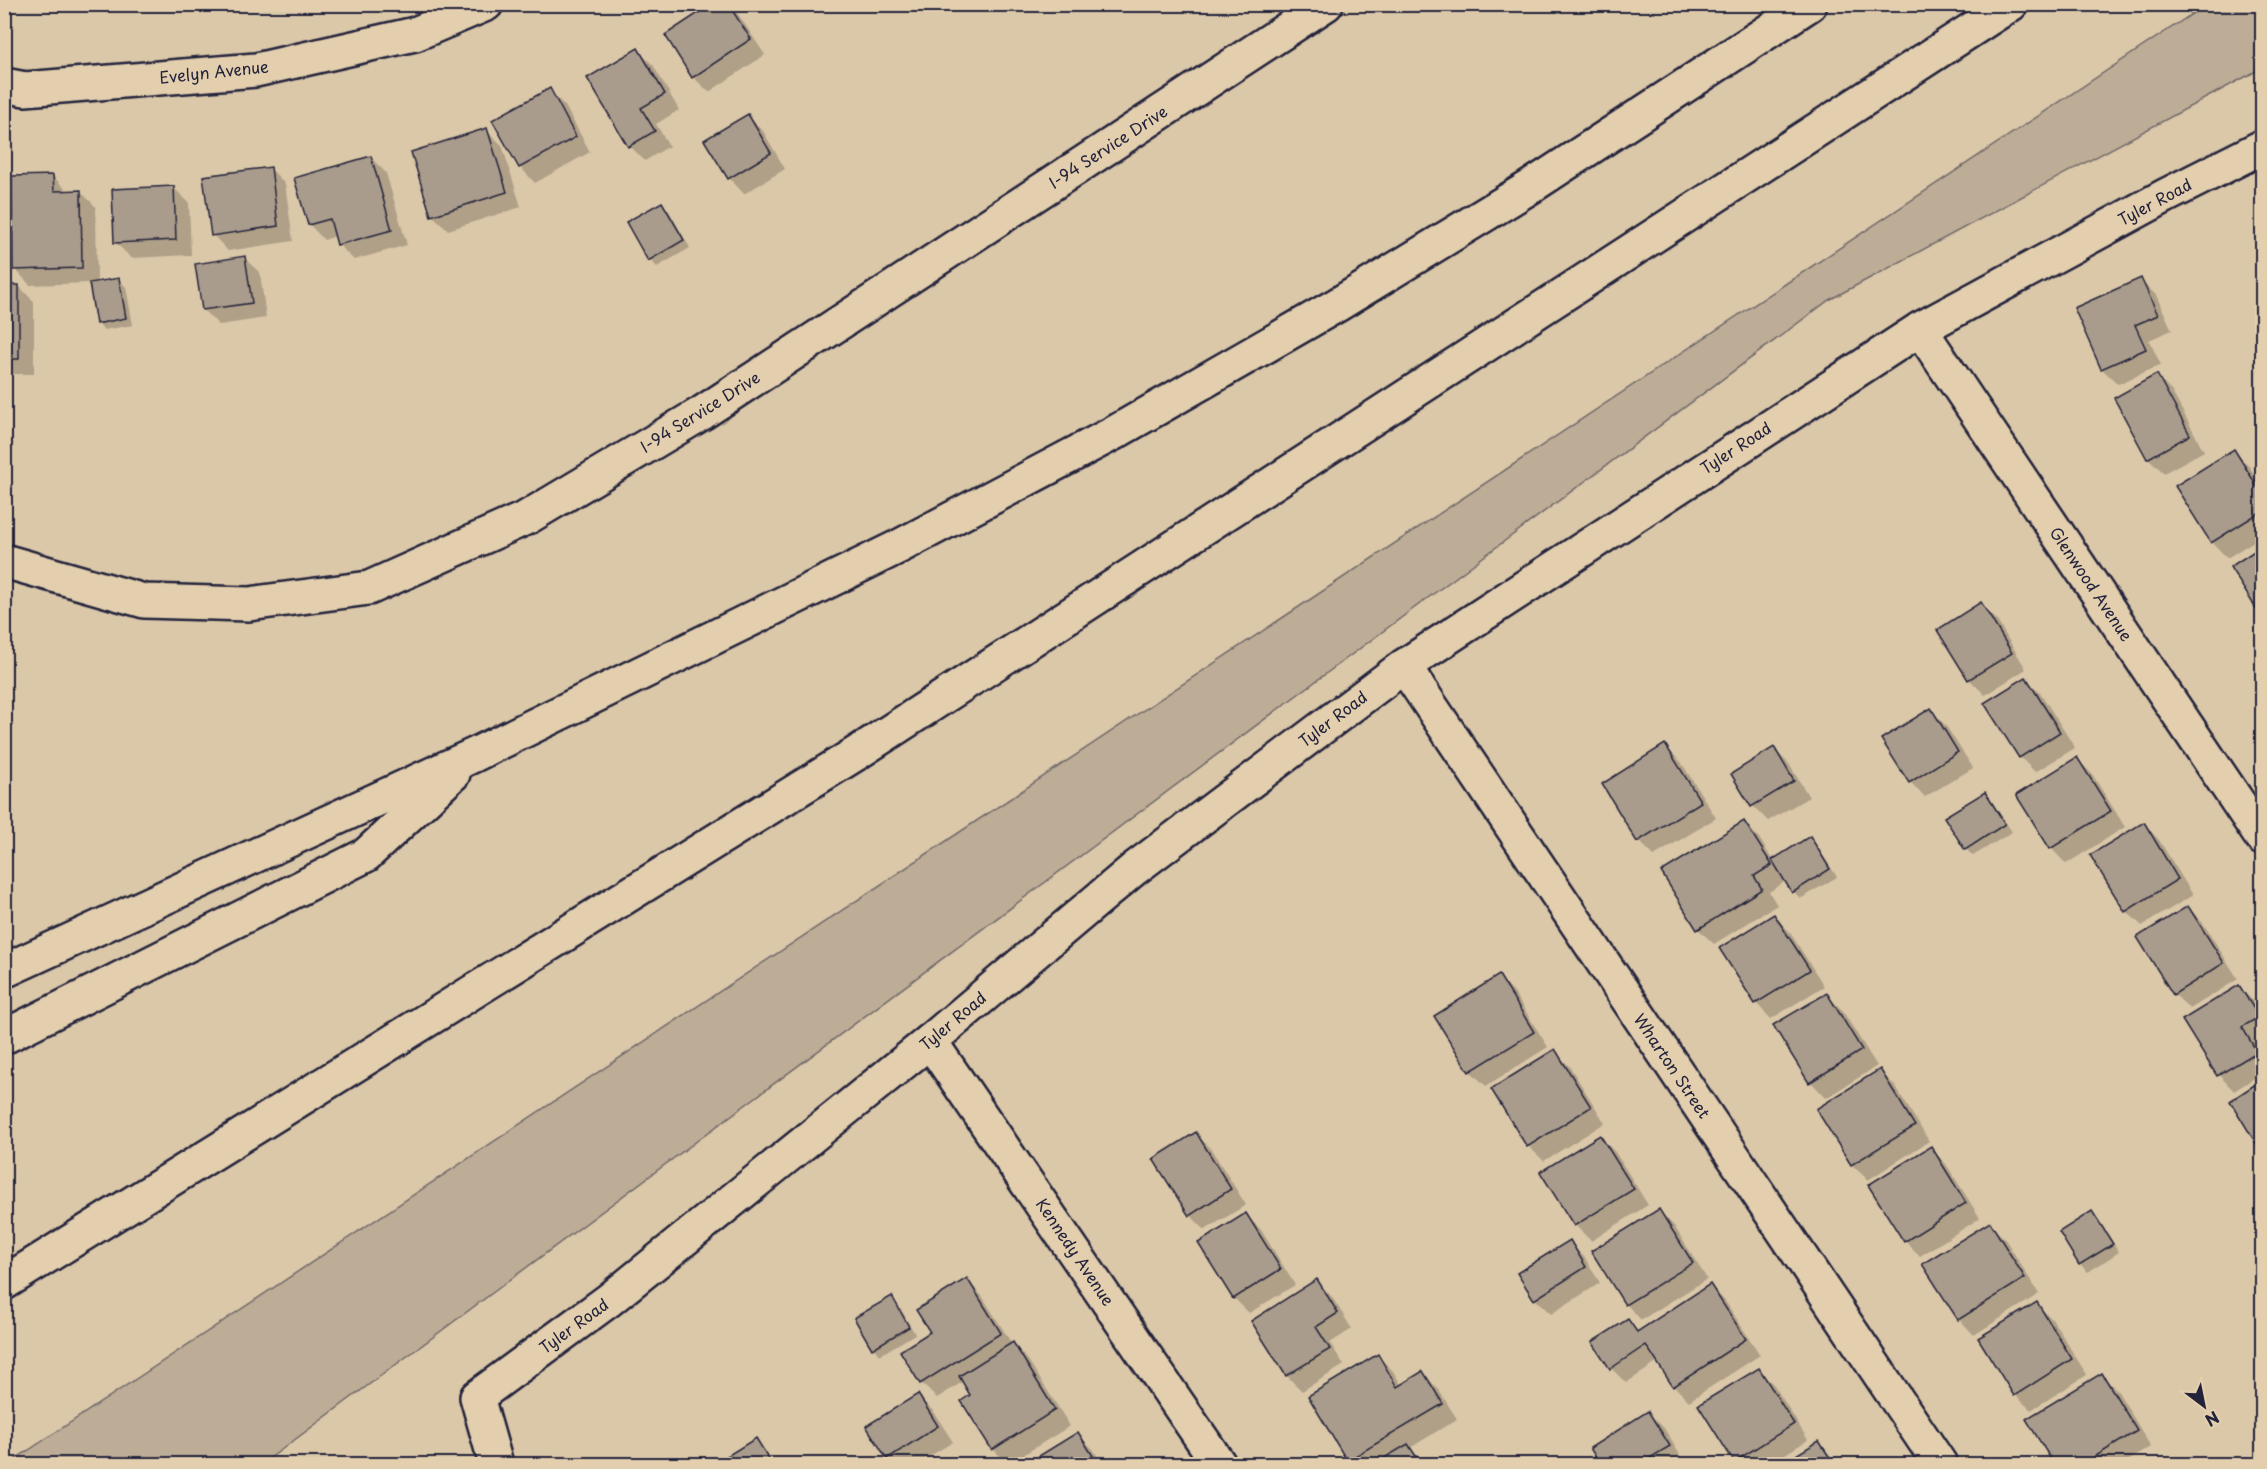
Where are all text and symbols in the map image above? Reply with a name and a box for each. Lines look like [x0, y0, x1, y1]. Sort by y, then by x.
street label: Evelyn Avenue [158, 53, 270, 89]
street label: I-94 Service Drive [1043, 99, 1172, 194]
street label: Tyler Road [2113, 172, 2196, 231]
street label: I-94 Service Drive [635, 365, 764, 458]
street label: Tyler Road [1695, 415, 1776, 479]
street label: Glenwood Avenue [2045, 521, 2139, 646]
street label: Tyler Road [1293, 684, 1372, 752]
street label: Tyler Road [914, 985, 991, 1055]
street label: Wharton Street [1629, 1008, 1717, 1123]
street label: Kennedy Avenue [1031, 1193, 1121, 1310]
street label: Tyler Road [534, 1292, 613, 1359]
north arrow [2174, 1376, 2234, 1436]
text: N [2201, 1406, 2224, 1433]

